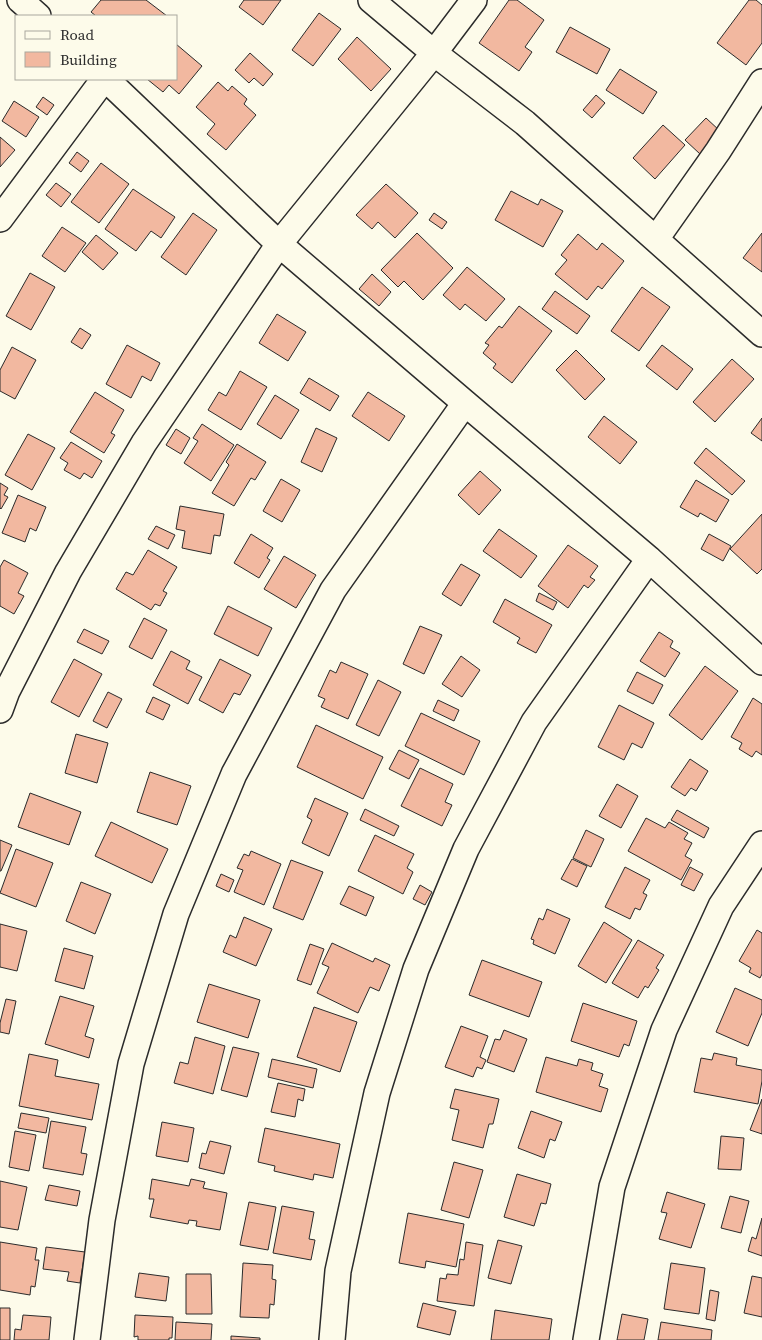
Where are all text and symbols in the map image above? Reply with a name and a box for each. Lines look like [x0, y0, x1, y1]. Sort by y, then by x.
legend [15, 15, 178, 80]
text: Road [60, 24, 94, 45]
text: Building [60, 49, 117, 70]

